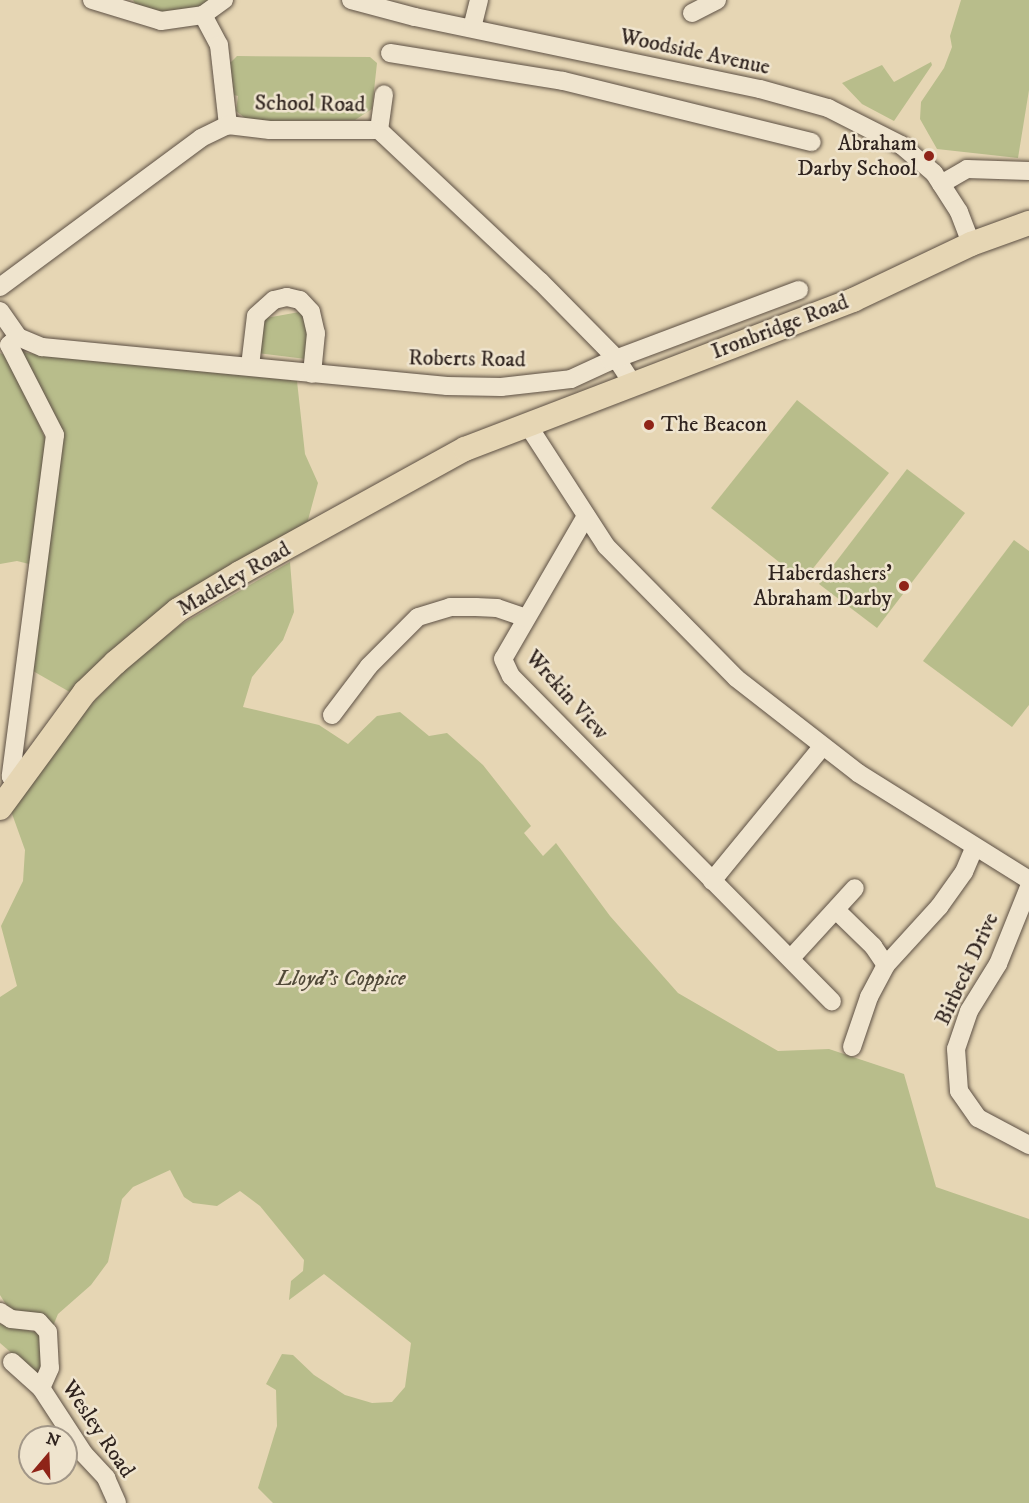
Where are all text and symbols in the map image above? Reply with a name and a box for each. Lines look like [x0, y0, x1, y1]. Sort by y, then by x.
street label: Woodside Avenue [618, 23, 772, 81]
street label: School Road [254, 90, 366, 118]
place label: Abraham Darby School [797, 130, 917, 182]
marker: Abraham Darby School [922, 149, 936, 163]
street label: Ironbridge Road [708, 289, 852, 365]
street label: Roberts Road [408, 345, 526, 373]
place label: The Beacon [661, 412, 767, 438]
marker: The Beacon [642, 418, 656, 432]
street label: Madeley Road [173, 536, 295, 622]
place label: Haberdashers' Abraham Darby [753, 560, 892, 612]
marker: Haberdashers' Abraham Darby [897, 579, 911, 593]
street label: Wrekin View [520, 645, 614, 745]
street label: Birbeck Drive [929, 909, 1005, 1029]
park label: Lloyd's Coppice [276, 966, 406, 992]
street label: Wesley Road [56, 1375, 140, 1483]
north arrow [18, 1425, 78, 1485]
text: N [44, 1428, 63, 1451]

